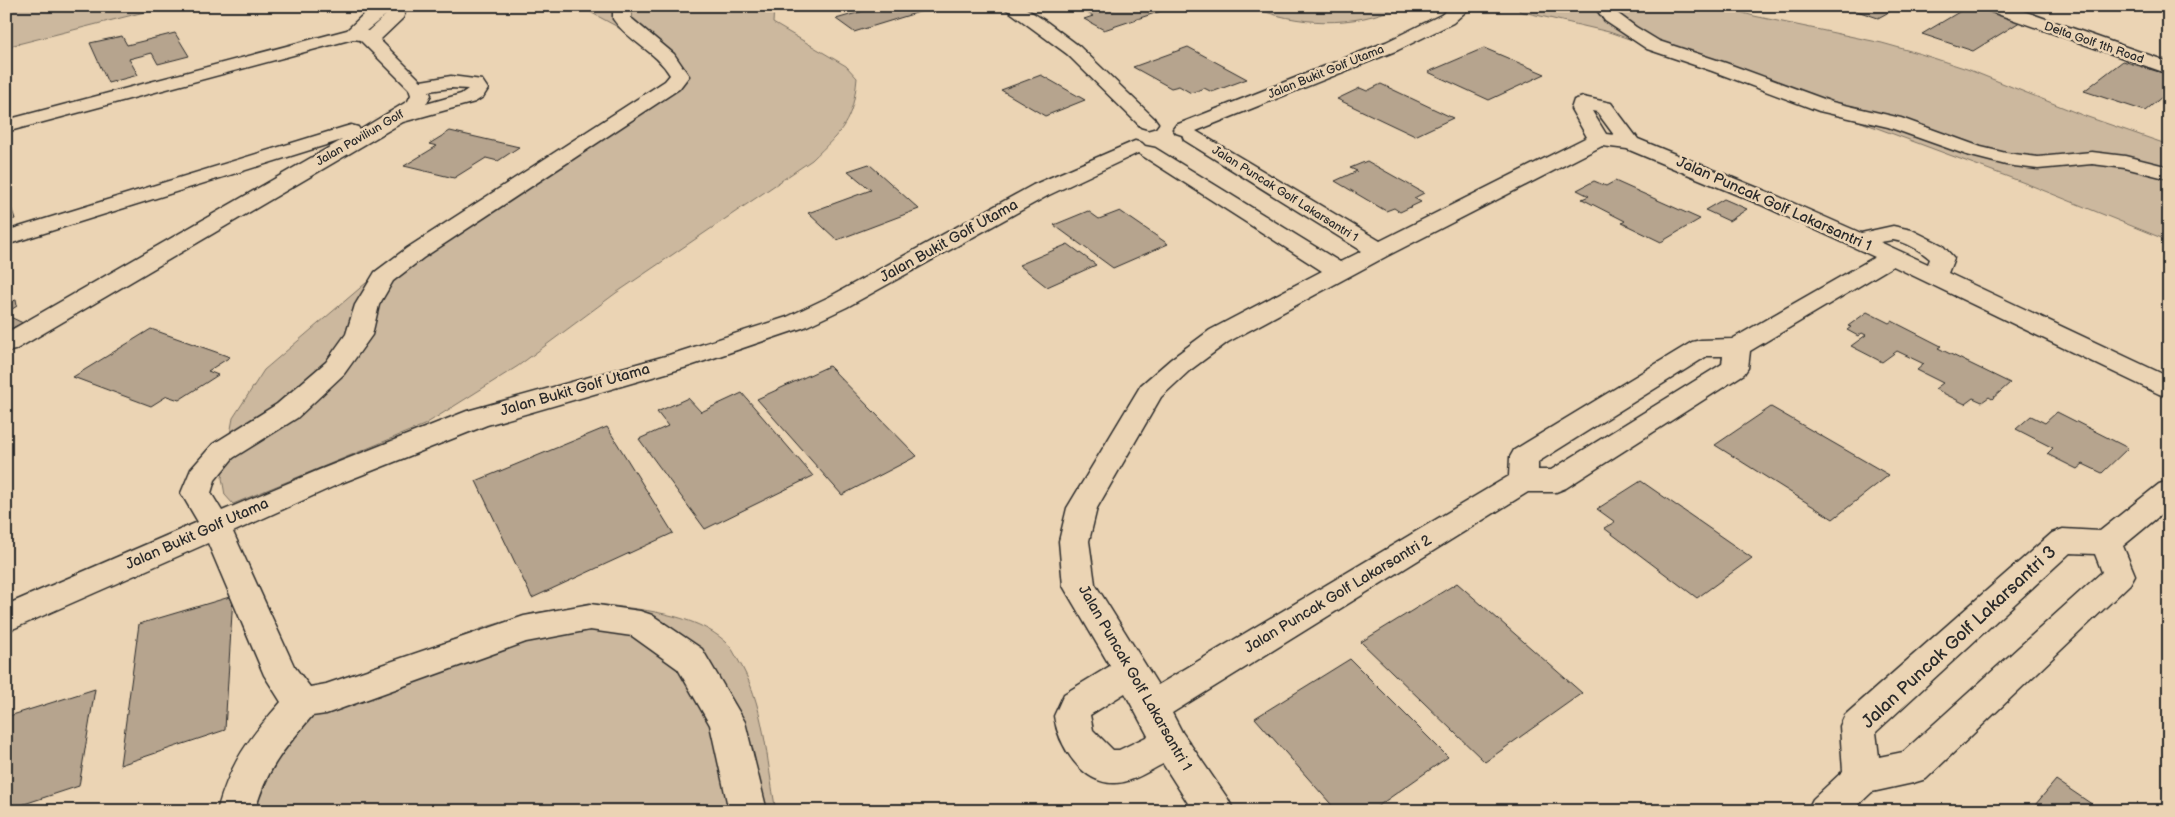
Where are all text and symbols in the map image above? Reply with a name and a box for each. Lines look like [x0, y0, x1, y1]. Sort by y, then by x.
street label: Delta Golf 1th Road [2042, 19, 2146, 67]
street label: Jalan Bukit Golf Utama [1266, 42, 1386, 102]
street label: Jalan Paviliun Golf [313, 107, 407, 169]
street label: Jalan Puncak Golf Lakarsantri 1 [1209, 143, 1361, 245]
street label: Jalan Puncak Golf Lakarsantri 1 [1673, 152, 1875, 256]
street label: Jalan Bukit Golf Utama [877, 195, 1021, 287]
street label: Jalan Bukit Golf Utama [498, 360, 652, 420]
street label: Jalan Bukit Golf Utama [122, 494, 272, 574]
street label: Jalan Puncak Golf Lakarsantri 2 [1241, 531, 1435, 657]
street label: Jalan Puncak Golf Lakarsantri 3 [1857, 541, 2061, 733]
street label: Jalan Puncak Golf Lakarsantri 1 [1074, 582, 1196, 774]

